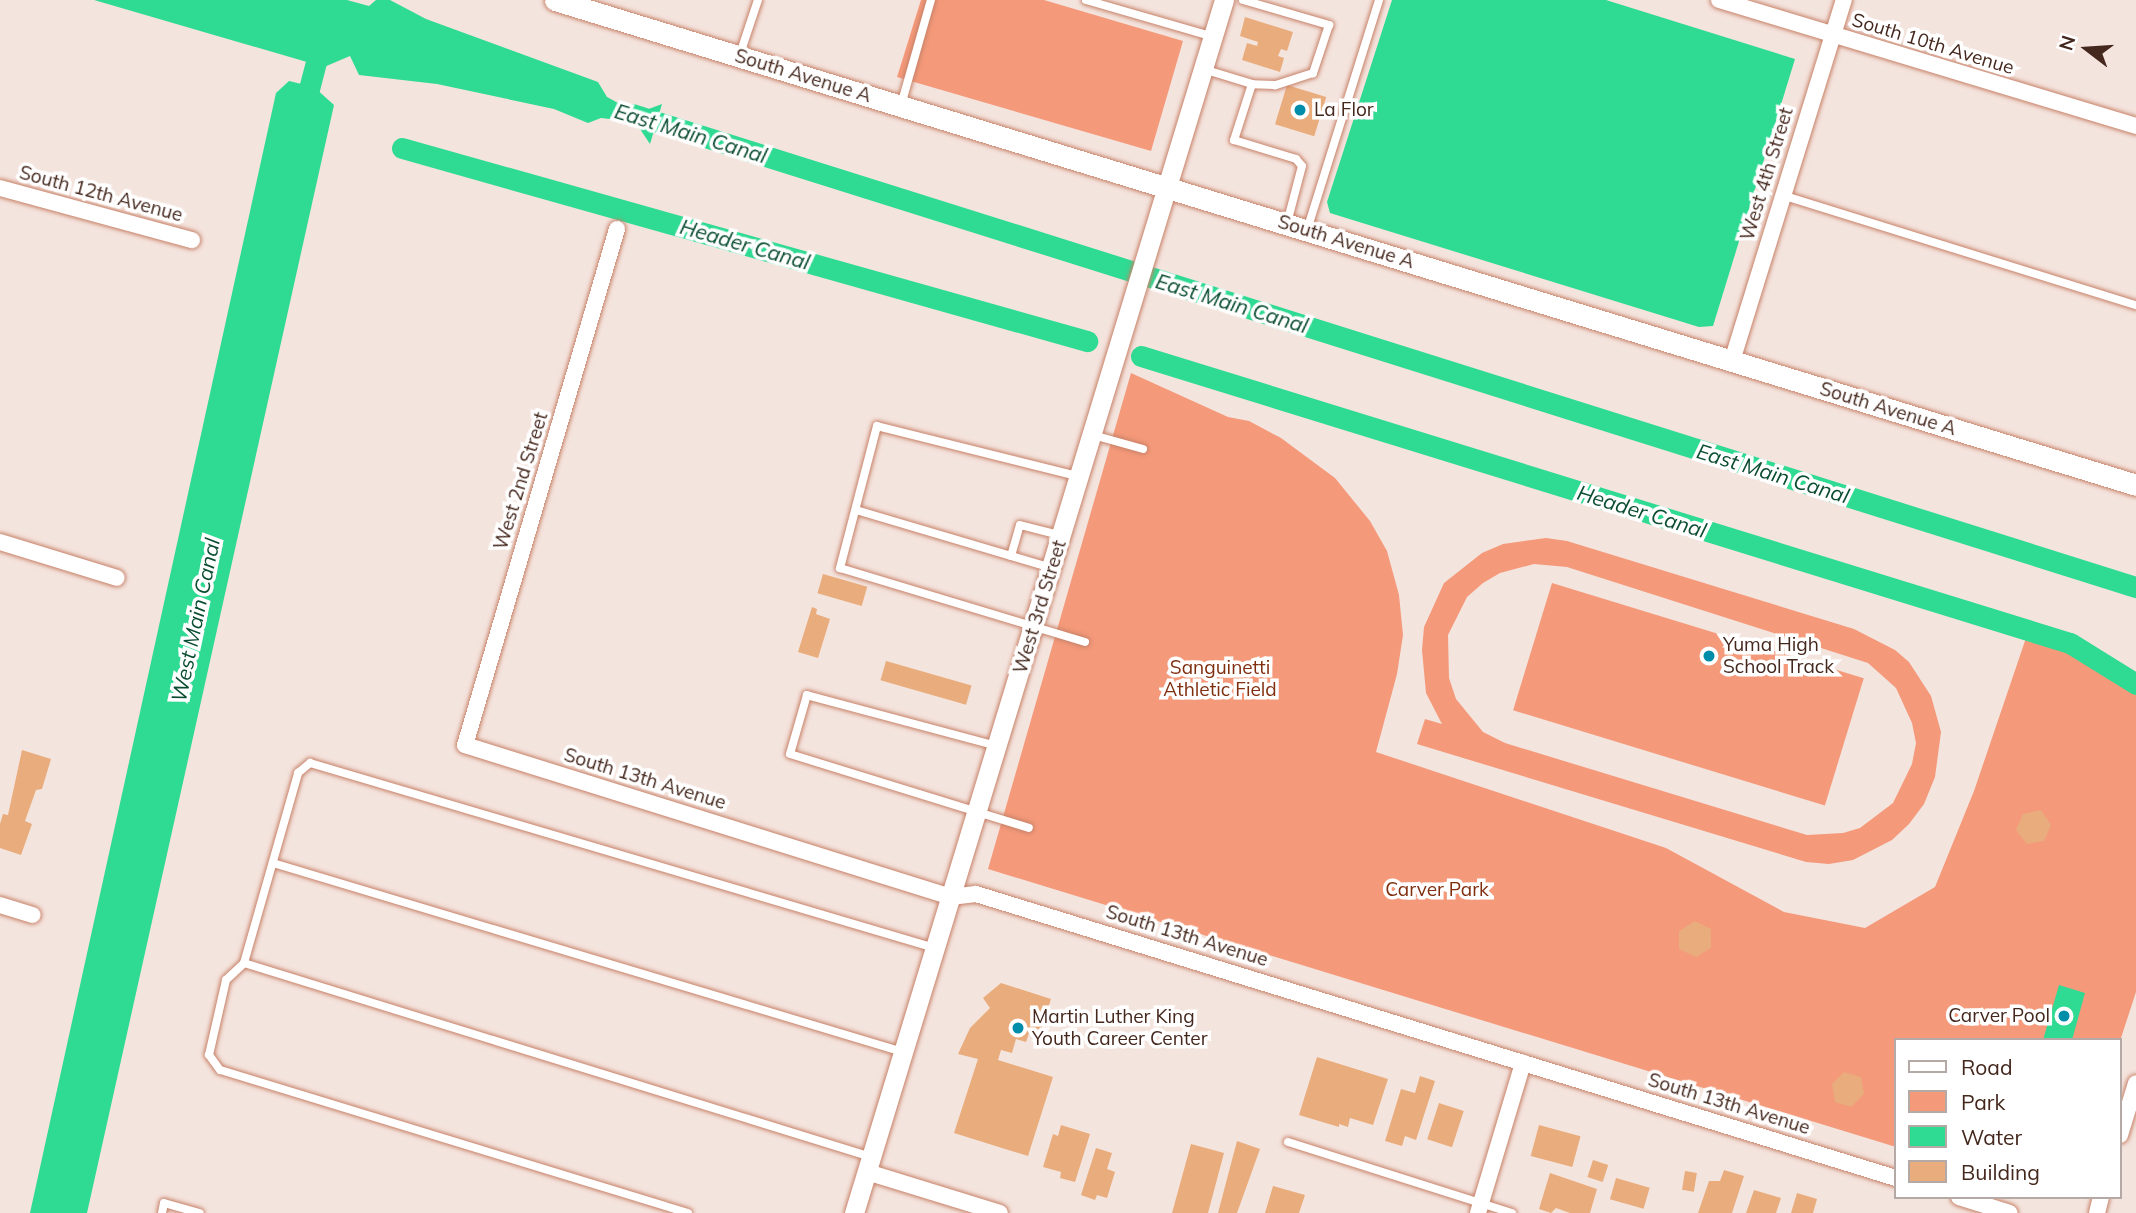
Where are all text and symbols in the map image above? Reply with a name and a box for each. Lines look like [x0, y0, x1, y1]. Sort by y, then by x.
street label: South 10th Avenue [1849, 9, 2017, 79]
north arrow [2052, 14, 2122, 84]
text: N [2053, 32, 2080, 53]
street label: South Avenue A [732, 44, 874, 108]
water label: East Main Canal [612, 98, 770, 168]
place label: La Flor [1314, 99, 1374, 121]
marker: La Flor [1292, 102, 1308, 118]
street label: West 4th Street [1736, 105, 1798, 243]
street label: South 12th Avenue [17, 161, 185, 227]
street label: South Avenue A [1275, 210, 1417, 274]
water label: Header Canal [677, 213, 813, 275]
water label: East Main Canal [1153, 268, 1311, 338]
street label: South Avenue A [1817, 377, 1959, 441]
street label: West 2nd Street [489, 409, 553, 553]
water label: East Main Canal [1694, 438, 1852, 508]
water label: Header Canal [1574, 479, 1710, 543]
water label: West Main Canal [165, 536, 225, 704]
street label: West 3rd Street [1009, 538, 1071, 676]
place label: Yuma High School Track [1723, 634, 1834, 678]
marker: Yuma High School Track [1701, 648, 1717, 664]
park label: Sanguinetti Athletic Field [1163, 657, 1277, 701]
street label: South 13th Avenue [561, 744, 729, 814]
park label: Carver Park [1385, 879, 1489, 901]
street label: South 13th Avenue [1103, 901, 1271, 971]
place label: Carver Pool [1948, 1005, 2050, 1027]
place label: Martin Luther King Youth Career Center [1032, 1006, 1208, 1050]
marker: Carver Pool [2056, 1008, 2072, 1024]
marker: Martin Luther King Youth Career Center [1010, 1020, 1026, 1036]
legend [1895, 1038, 2122, 1199]
text: Road [1961, 1054, 2012, 1080]
street label: South 13th Avenue [1645, 1069, 1813, 1139]
text: Park [1961, 1089, 2005, 1115]
text: Water [1961, 1124, 2022, 1150]
text: Building [1961, 1159, 2040, 1185]

